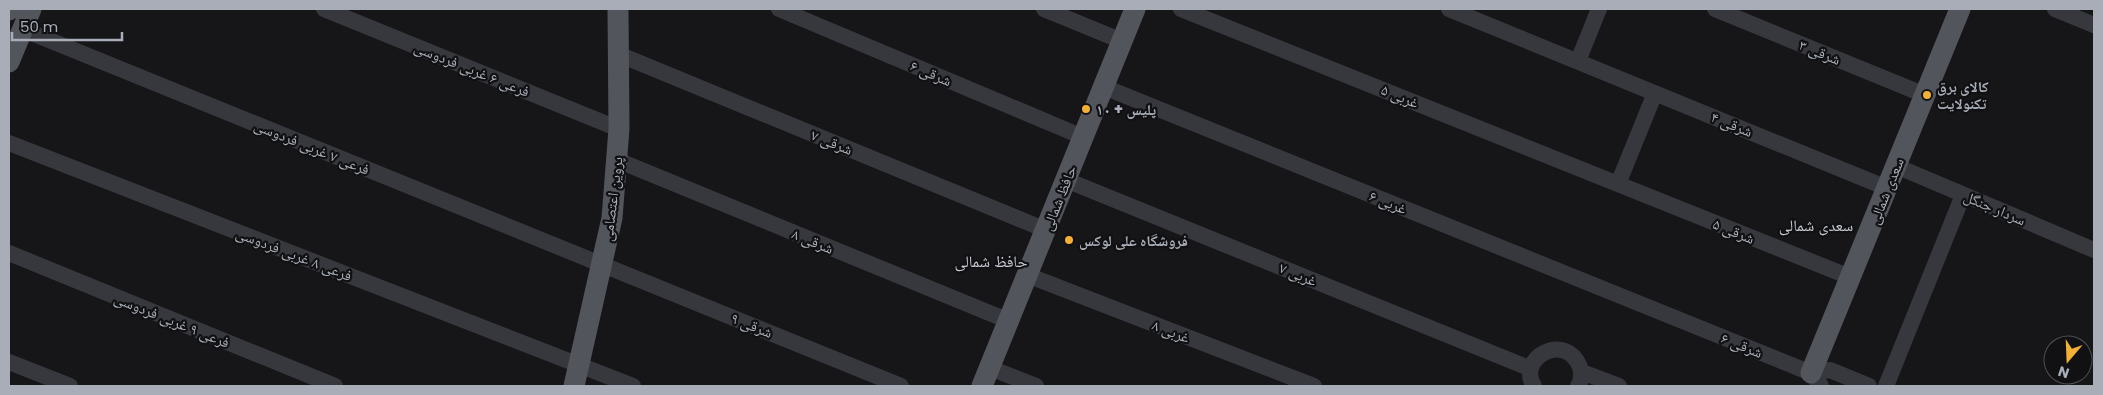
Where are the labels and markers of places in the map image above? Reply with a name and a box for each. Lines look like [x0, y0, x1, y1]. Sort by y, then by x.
place label: کالای برق تکنولایت [1937, 76, 1989, 114]
marker: کالای برق تکنولایت [1921, 89, 1933, 101]
place label: پلیس + ۱۰ [1096, 99, 1156, 120]
marker: پلیس + ۱۰ [1080, 103, 1092, 115]
place label: فروشگاه علی لوکس [1079, 230, 1188, 251]
marker: فروشگاه علی لوکس [1063, 234, 1075, 246]

